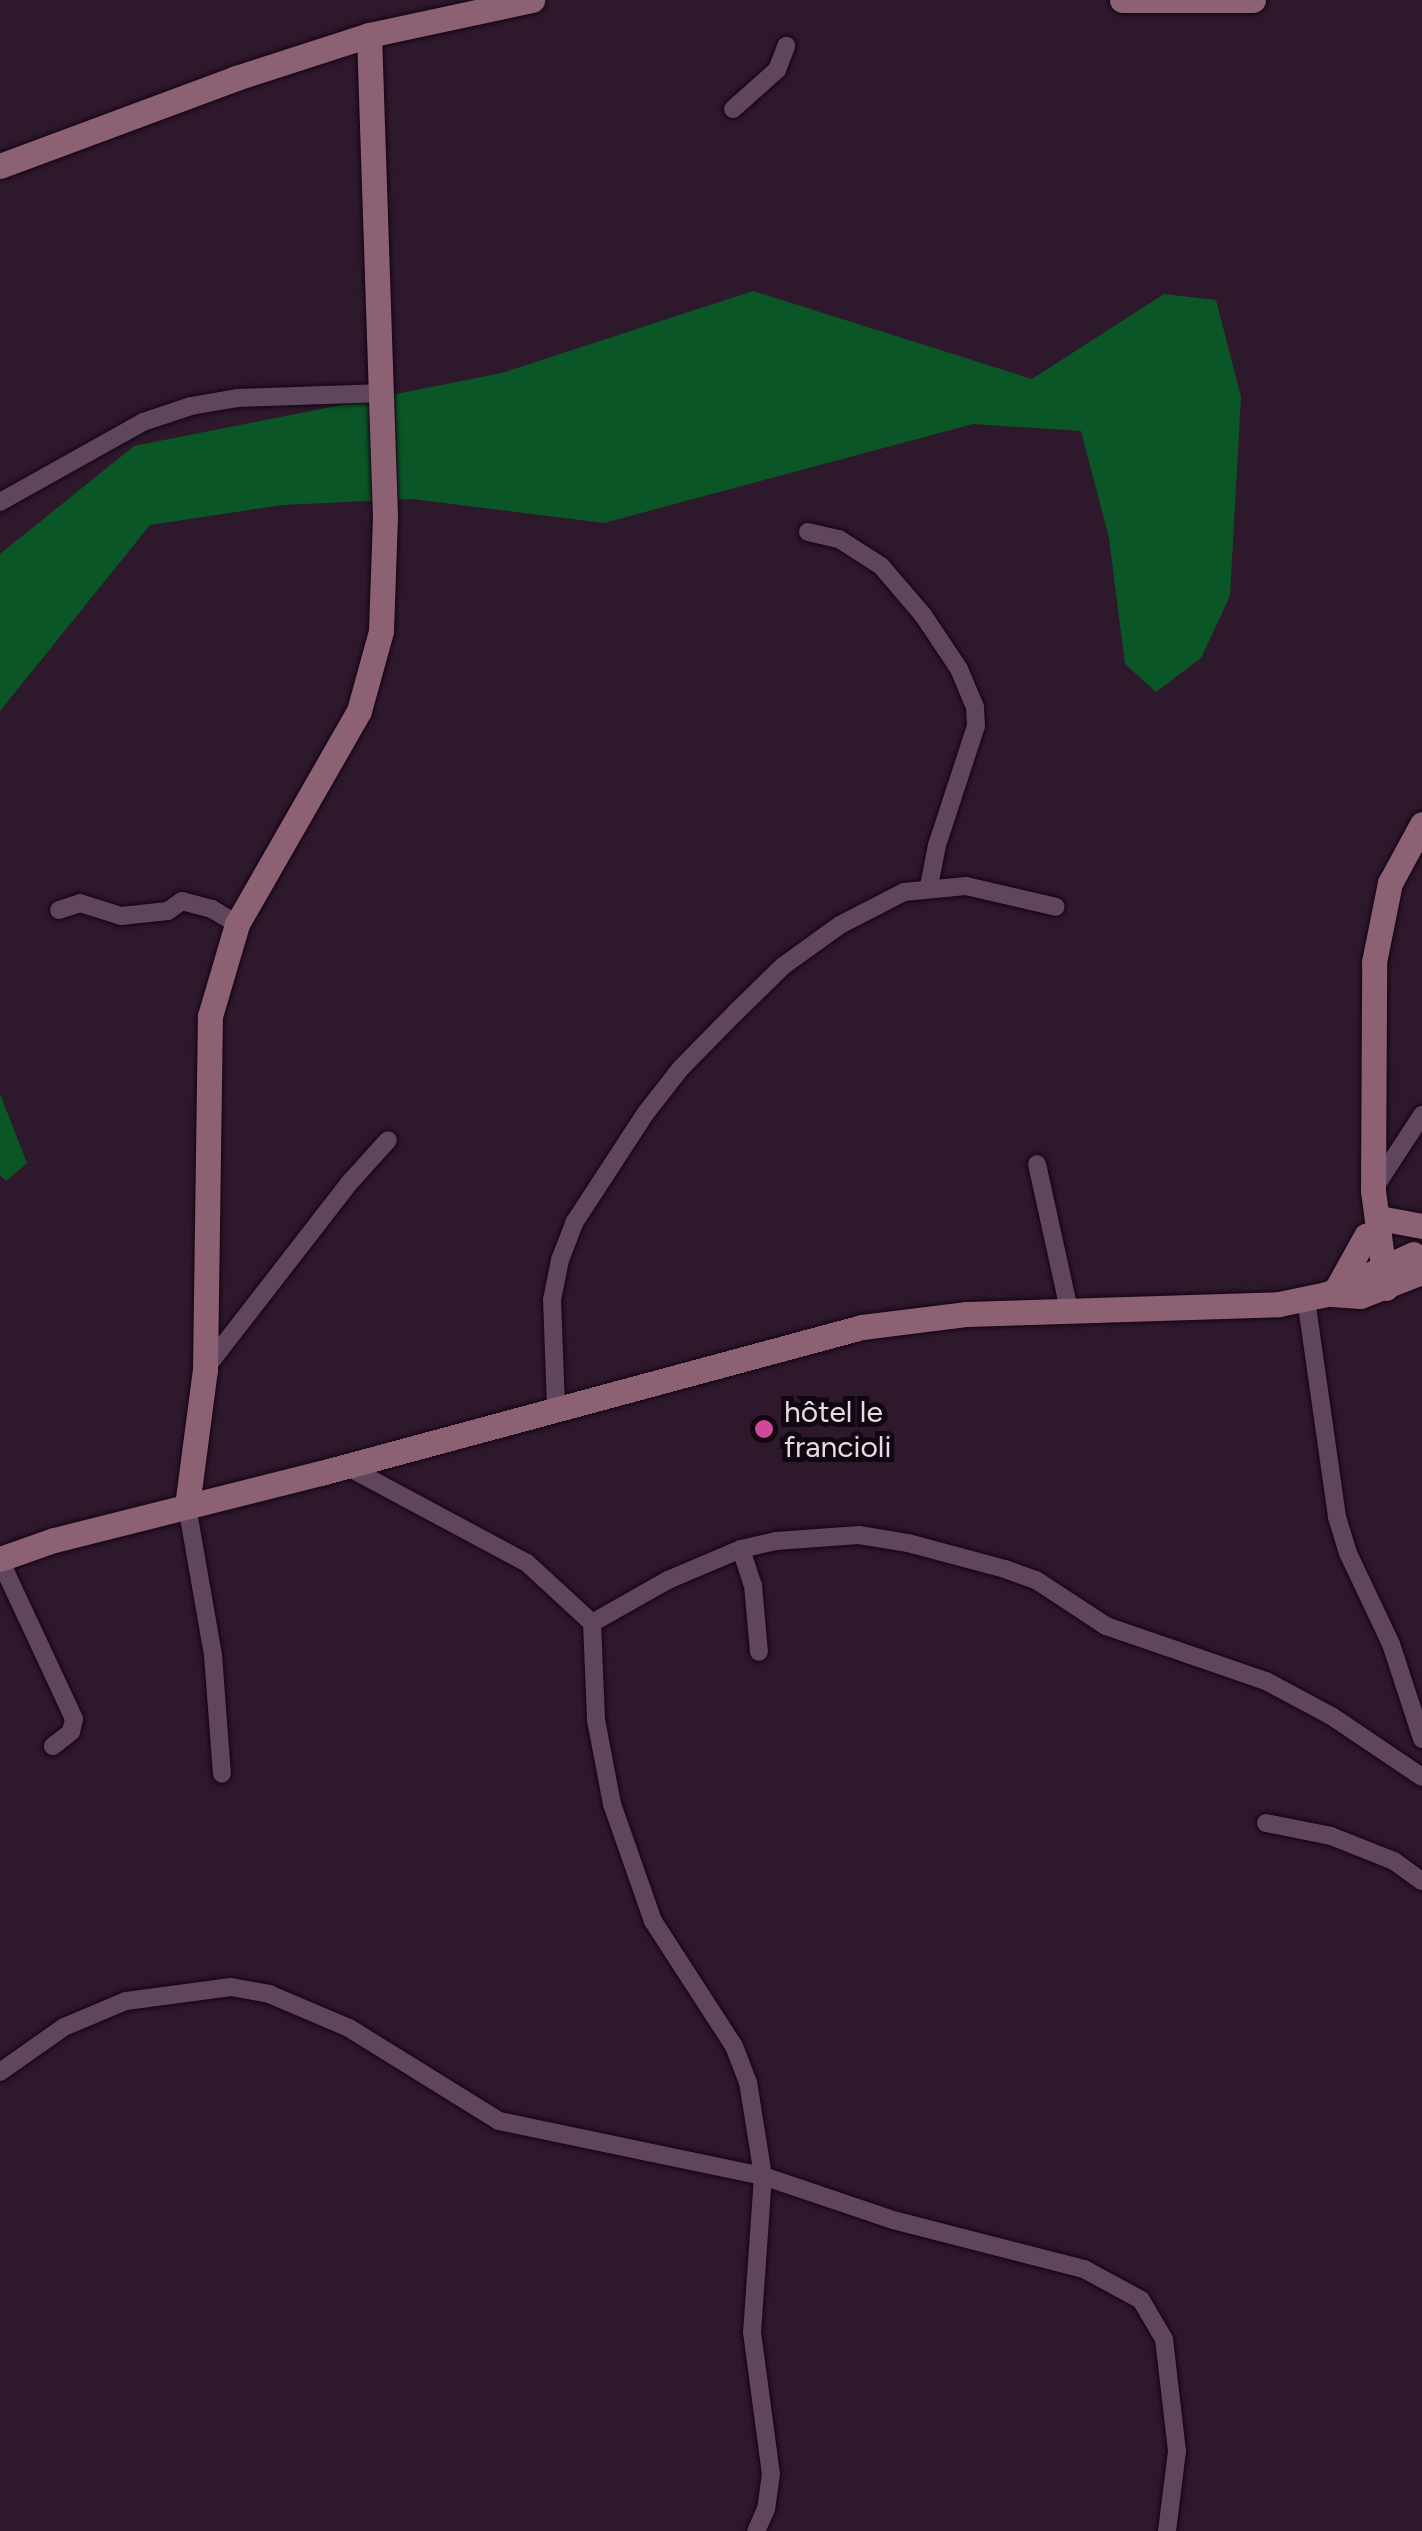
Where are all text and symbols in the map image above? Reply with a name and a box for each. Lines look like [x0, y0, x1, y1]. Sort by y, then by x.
place label: hôtel le francioli [784, 1394, 891, 1464]
marker: hôtel le francioli [753, 1418, 775, 1440]

